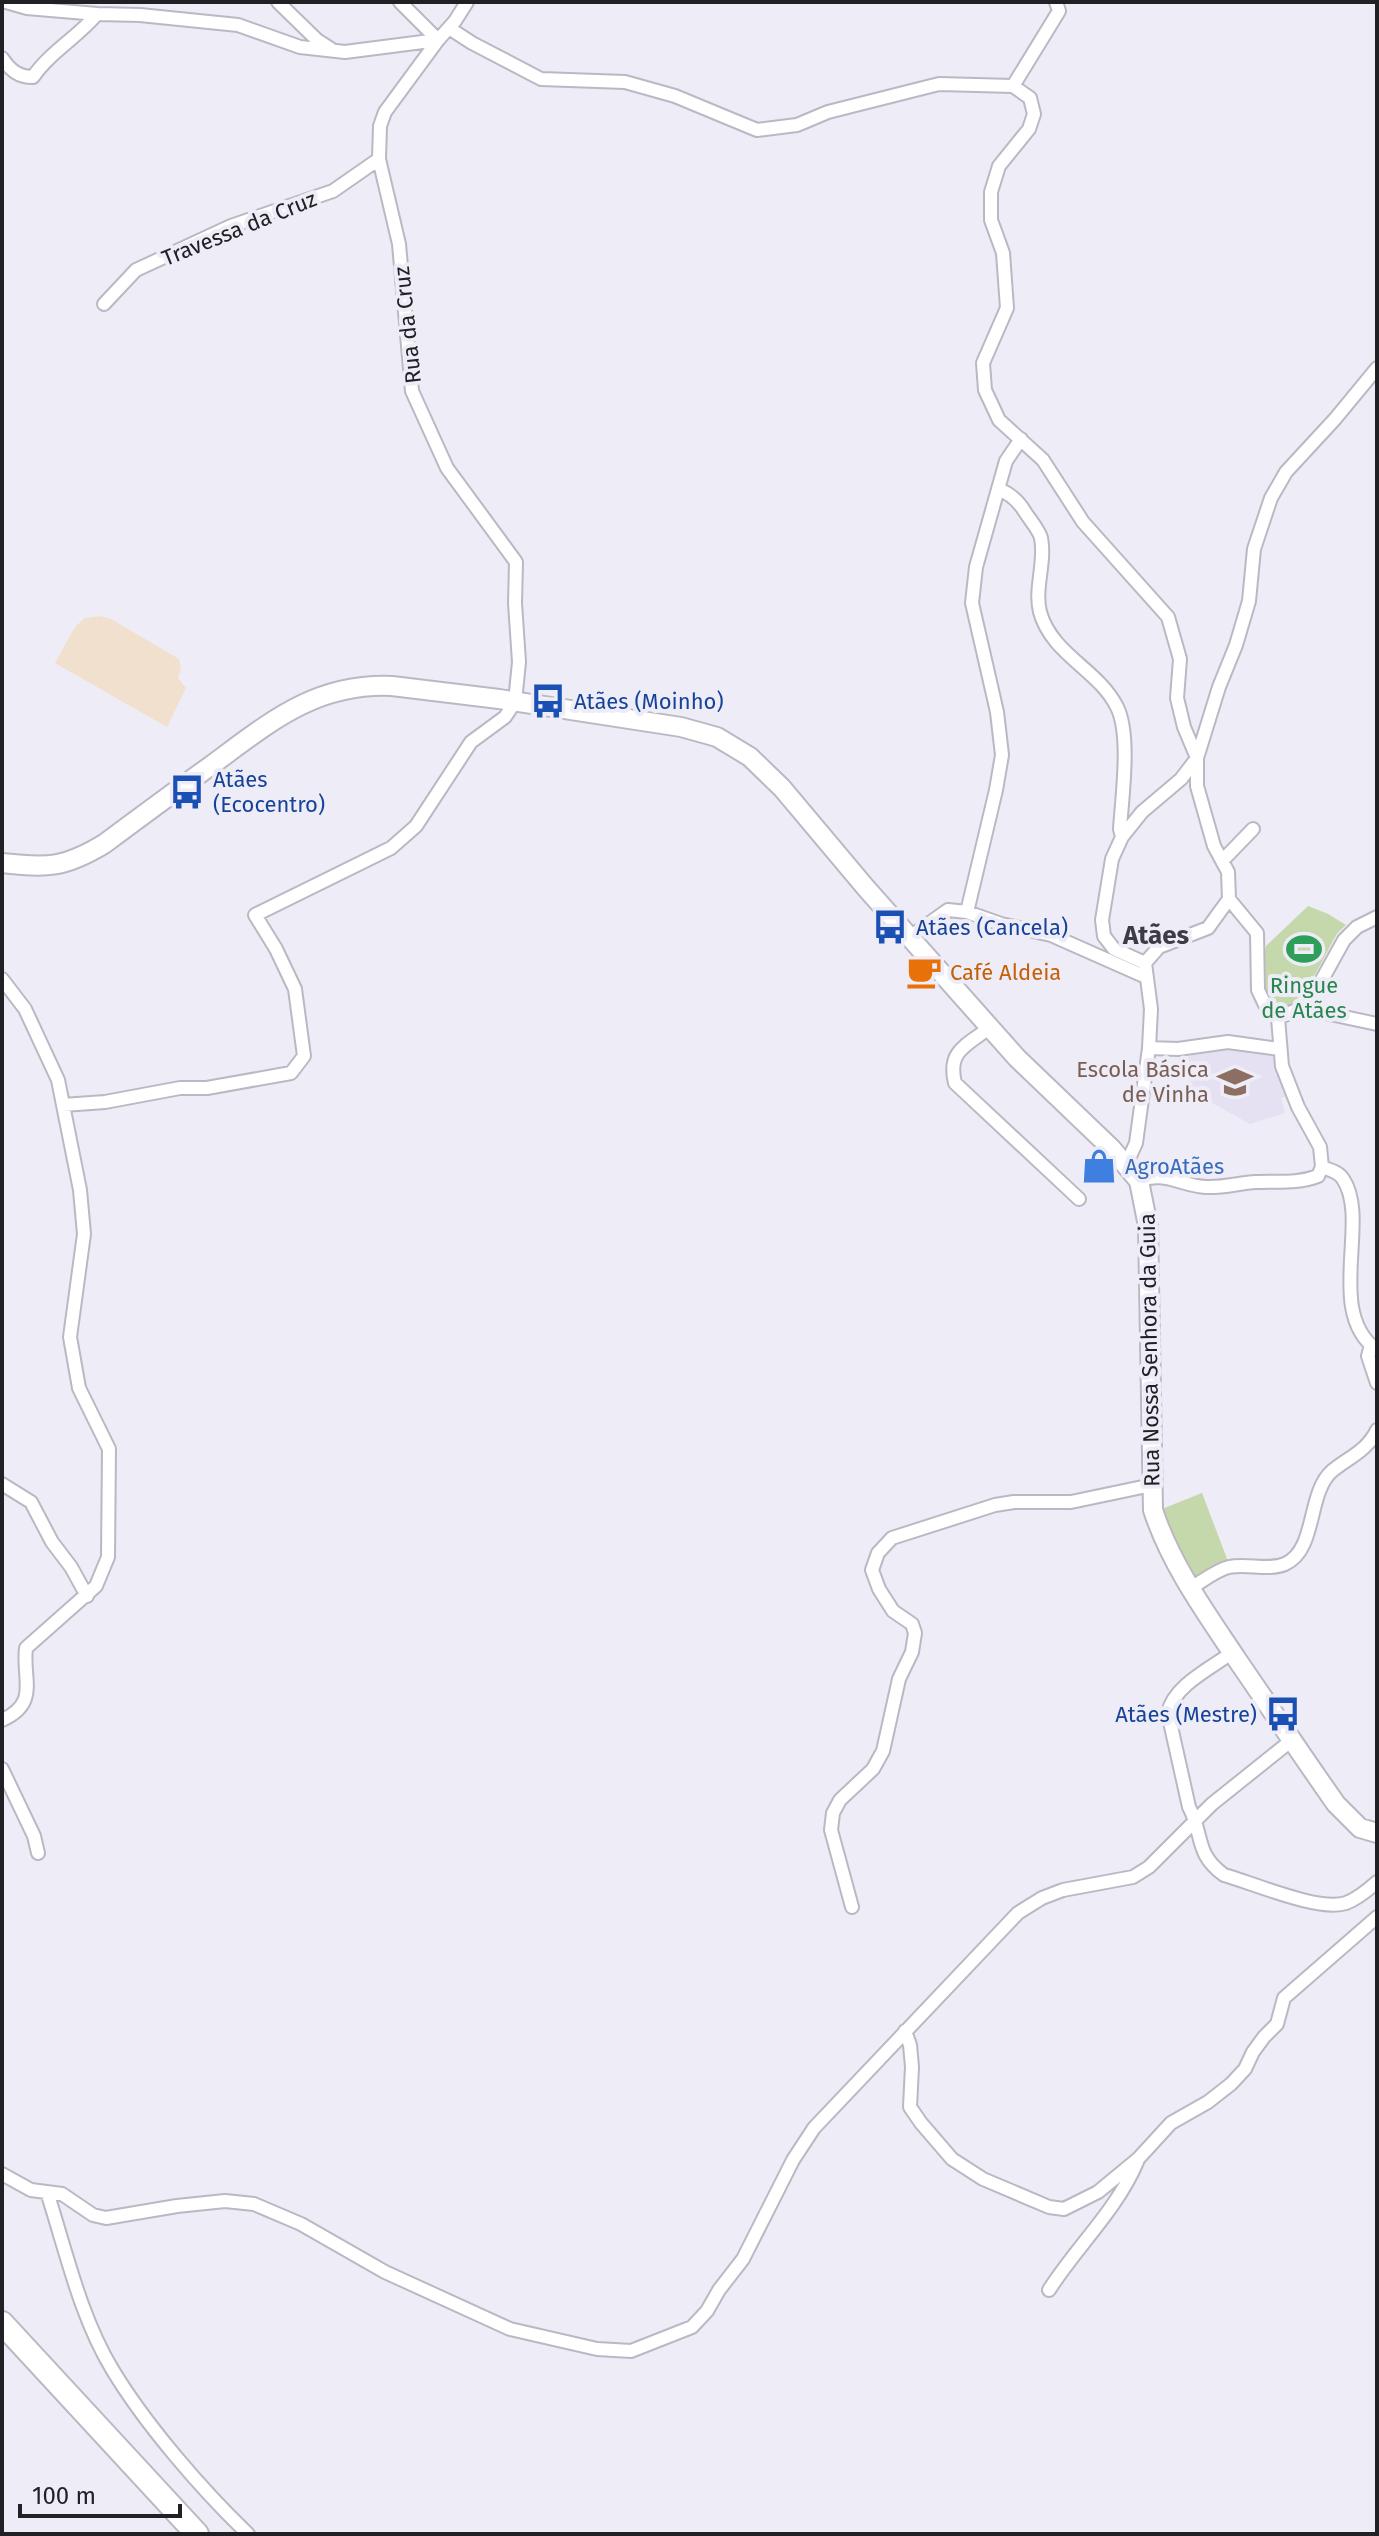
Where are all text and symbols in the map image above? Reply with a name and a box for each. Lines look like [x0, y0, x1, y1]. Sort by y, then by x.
street label: Travessa da Cruz [158, 185, 321, 272]
street label: Rua da Cruz [388, 265, 427, 385]
bus stop icon: Atães (Moinho) [529, 682, 567, 720]
place label: Atães (Moinho) [574, 688, 724, 715]
place label: Atães (Ecocentro) [213, 766, 325, 818]
bus stop icon: Atães (Ecocentro) [168, 773, 206, 811]
bus stop icon: Atães (Cancela) [871, 908, 909, 946]
place label: Atães (Cancela) [916, 914, 1068, 941]
district label: Atães [1122, 920, 1190, 951]
sports icon: Ringue de Atães [1285, 930, 1323, 968]
cafe icon: Café Aldeia [905, 953, 943, 991]
place label: Café Aldeia [950, 959, 1061, 986]
place label: Ringue de Atães [1261, 972, 1347, 1024]
place label: Escola Básica de Vinha [1076, 1056, 1209, 1108]
school or university icon: Escola Básica de Vinha [1216, 1063, 1254, 1101]
shop icon: AgroAtães [1080, 1147, 1118, 1185]
place label: AgroAtães [1125, 1153, 1224, 1180]
street label: Rua Nossa Senhora da Guia [1134, 1213, 1165, 1487]
bus stop icon: Atães (Mestre) [1264, 1695, 1302, 1733]
place label: Atães (Mestre) [1115, 1701, 1257, 1728]
scale bar [20, 2468, 180, 2518]
text: 100 m [32, 2482, 96, 2510]

